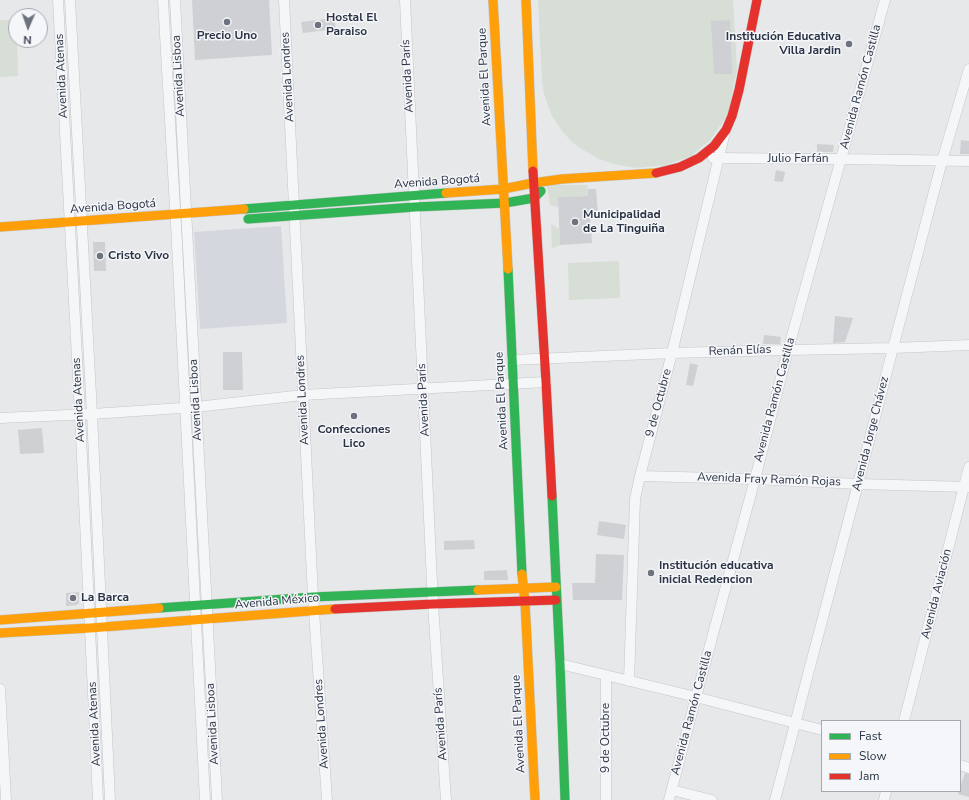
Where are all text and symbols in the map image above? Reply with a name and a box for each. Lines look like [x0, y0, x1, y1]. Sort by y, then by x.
north arrow [8, 8, 48, 48]
place label: Hostal El Paraiso [326, 11, 377, 39]
marker: Precio Uno [222, 17, 232, 27]
marker: Hostal El Paraiso [313, 20, 323, 30]
street label: Avenida Ramón Castilla [837, 23, 885, 151]
street label: Avenida El Parque [475, 27, 495, 127]
place label: Precio Uno [197, 29, 257, 43]
place label: Institución Educativa Villa Jardin [726, 30, 841, 58]
text: N [23, 32, 32, 47]
street label: Avenida Londres [278, 32, 298, 122]
street label: Avenida Atenas [53, 33, 71, 119]
street label: Avenida Lisboa [170, 35, 188, 117]
street label: Avenida París [399, 39, 417, 113]
marker: Institución Educativa Villa Jardin [844, 39, 854, 49]
street label: Julio Farfán [767, 152, 829, 166]
street label: Avenida Bogotá [394, 172, 480, 192]
street label: Avenida Bogotá [70, 197, 156, 217]
place label: Municipalidad de La Tinguiña [583, 208, 665, 236]
marker: Municipalidad de La Tinguiña [570, 217, 580, 227]
place label: Cristo Vivo [108, 249, 169, 263]
marker: Cristo Vivo [95, 251, 105, 261]
street label: Avenida Ramón Castilla [751, 336, 799, 464]
street label: Renán Elías [708, 343, 772, 359]
street label: Avenida El Parque [492, 351, 512, 451]
street label: Avenida Londres [293, 355, 313, 445]
street label: Avenida Atenas [70, 357, 88, 443]
street label: Avenida Lisboa [187, 359, 205, 441]
street label: Avenida París [415, 363, 433, 437]
street label: 9 de Octubre [643, 367, 675, 439]
street label: Avenida Jorge Chávez [850, 375, 892, 493]
marker: Confecciones Lico [349, 411, 359, 421]
place label: Confecciones Lico [318, 423, 390, 451]
street label: Avenida Fray Ramón Rojas [697, 470, 841, 490]
street label: Avenida Aviación [919, 547, 955, 641]
place label: Institución educativa inicial Redencion [659, 559, 774, 587]
marker: Institución educativa inicial Redencion [646, 568, 656, 578]
place label: La Barca [81, 591, 129, 605]
street label: Avenida México [234, 591, 320, 613]
marker: La Barca [68, 593, 78, 603]
street label: Avenida Ramón Castilla [668, 649, 716, 777]
street label: Avenida El Parque [509, 674, 529, 774]
street label: Avenida Londres [312, 678, 332, 770]
street label: Avenida Atenas [86, 681, 104, 767]
street label: Avenida Lisboa [204, 683, 222, 765]
street label: Avenida París [431, 687, 451, 761]
street label: 9 de Octubre [599, 703, 613, 773]
legend [821, 720, 961, 792]
text: Fast [859, 728, 882, 744]
text: Slow [859, 748, 887, 764]
text: Jam [859, 768, 880, 784]

